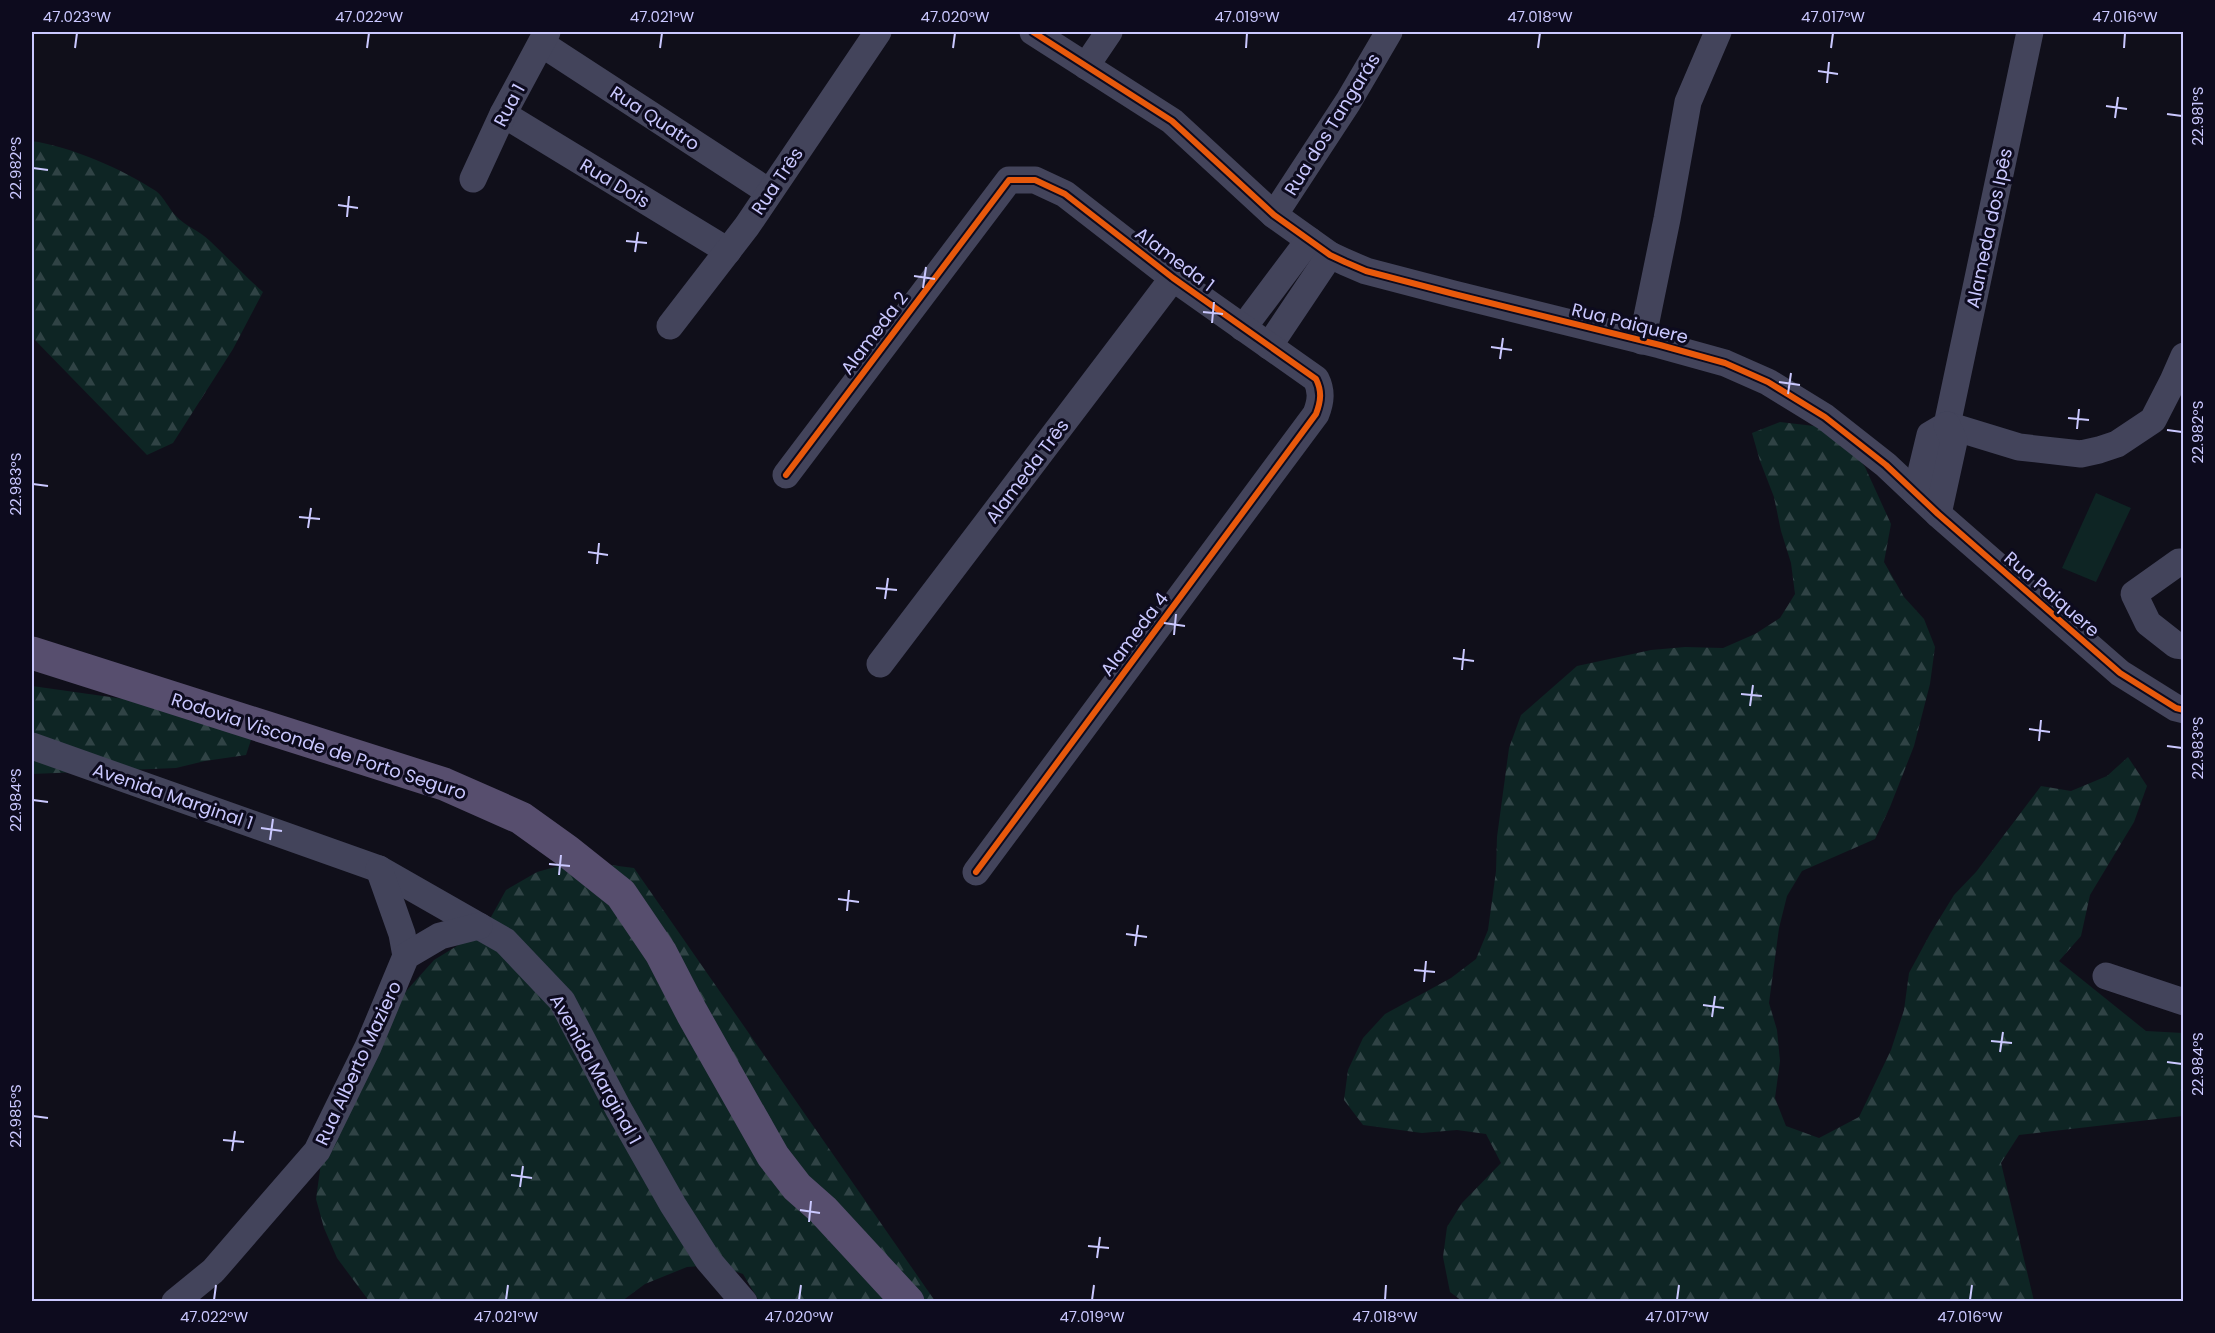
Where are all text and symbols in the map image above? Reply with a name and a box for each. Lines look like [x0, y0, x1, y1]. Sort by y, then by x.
text: 47.023°W [43, 6, 112, 27]
text: 47.022°W [335, 6, 403, 27]
text: 47.021°W [630, 6, 695, 27]
text: 47.020°W [920, 6, 990, 27]
text: 47.019°W [1214, 6, 1280, 27]
text: 47.018°W [1507, 6, 1573, 27]
text: 47.017°W [1801, 6, 1865, 27]
text: 47.016°W [2092, 6, 2158, 27]
street label: Rua dos Tangarás [1278, 48, 1386, 200]
street label: Rua 1 [487, 79, 531, 131]
street label: Rua Quatro [605, 80, 705, 156]
text: 22.981°S [2187, 86, 2208, 146]
text: 22.982°S [5, 137, 26, 199]
street label: Rua Três [745, 142, 809, 220]
street label: Alameda dos Ipês [1960, 146, 2018, 310]
street label: Rua Dois [575, 152, 655, 214]
street label: Alameda 1 [1130, 221, 1220, 297]
street label: Alameda 2 [835, 286, 913, 380]
street label: Rua Paiquere [1569, 296, 1691, 350]
text: 22.982°S [2187, 401, 2208, 463]
street label: Alameda Três [980, 414, 1074, 528]
text: 22.983°S [5, 452, 26, 516]
street label: Rua Paiquere [1999, 545, 2105, 643]
street label: Alameda 4 [1094, 587, 1174, 681]
street label: Rodovia Visconde de Porto Seguro [168, 686, 470, 806]
text: 22.983°S [2187, 716, 2208, 780]
street label: Avenida Marginal 1 [89, 757, 257, 835]
text: 22.984°S [5, 768, 26, 832]
street label: Rua Alberto Maziero [309, 977, 407, 1149]
street label: Avenida Marginal 1 [544, 989, 648, 1149]
text: 22.984°S [2187, 1032, 2208, 1096]
text: 22.985°S [5, 1084, 26, 1148]
text: 47.022°W [180, 1306, 248, 1327]
text: 47.021°W [474, 1306, 539, 1327]
text: 47.020°W [764, 1306, 834, 1327]
text: 47.019°W [1059, 1306, 1125, 1327]
text: 47.018°W [1352, 1306, 1418, 1327]
text: 47.017°W [1645, 1306, 1709, 1327]
text: 47.016°W [1937, 1306, 2003, 1327]

